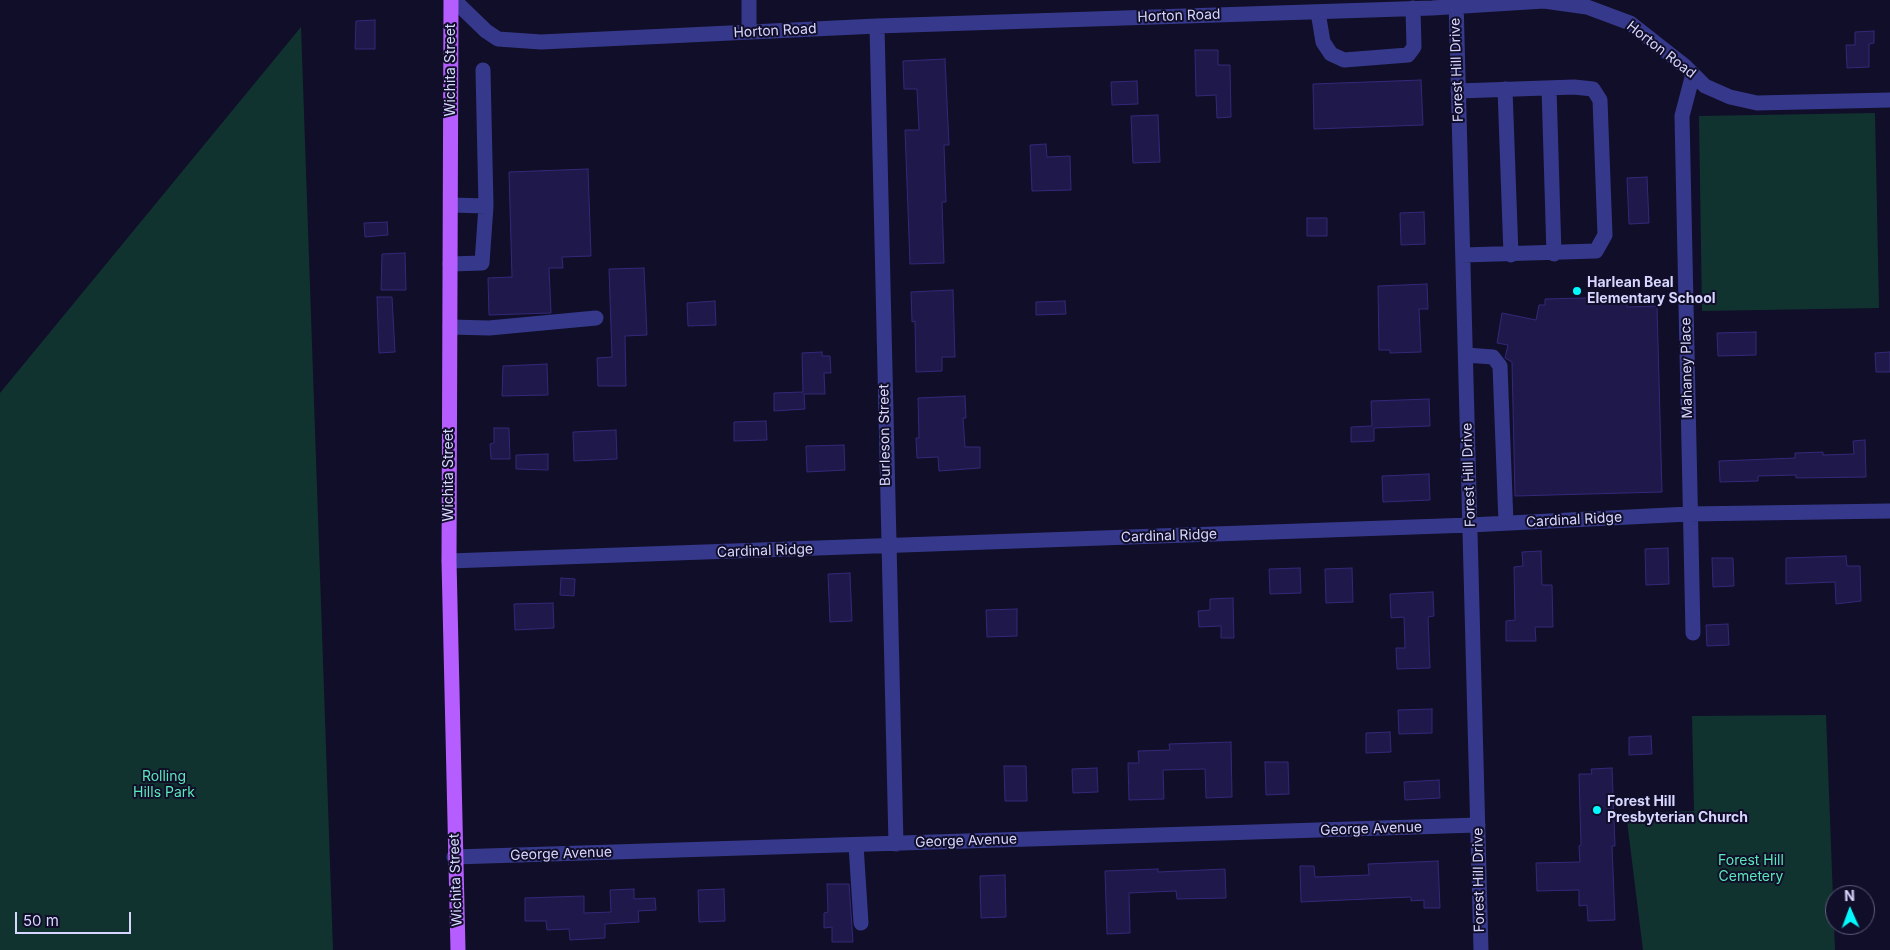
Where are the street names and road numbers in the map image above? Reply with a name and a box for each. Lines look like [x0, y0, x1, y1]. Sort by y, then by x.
street label: Horton Road [1137, 6, 1221, 26]
street label: Forest Hill Drive [1447, 18, 1467, 122]
street label: Horton Road [1623, 18, 1699, 82]
street label: Horton Road [733, 20, 817, 42]
street label: Wichita Street [443, 24, 459, 116]
street label: Mahaney Place [1678, 317, 1696, 419]
street label: Burleson Street [876, 384, 894, 486]
street label: Forest Hill Drive [1459, 423, 1479, 527]
street label: Wichita Street [441, 429, 457, 521]
street label: Cardinal Ridge [1525, 509, 1623, 531]
street label: Cardinal Ridge [1121, 526, 1217, 546]
street label: Cardinal Ridge [717, 541, 813, 561]
street label: George Avenue [1320, 819, 1422, 839]
street label: Forest Hill Drive [1470, 828, 1488, 932]
street label: George Avenue [915, 831, 1017, 851]
street label: Wichita Street [446, 833, 466, 927]
street label: George Avenue [510, 844, 612, 864]

